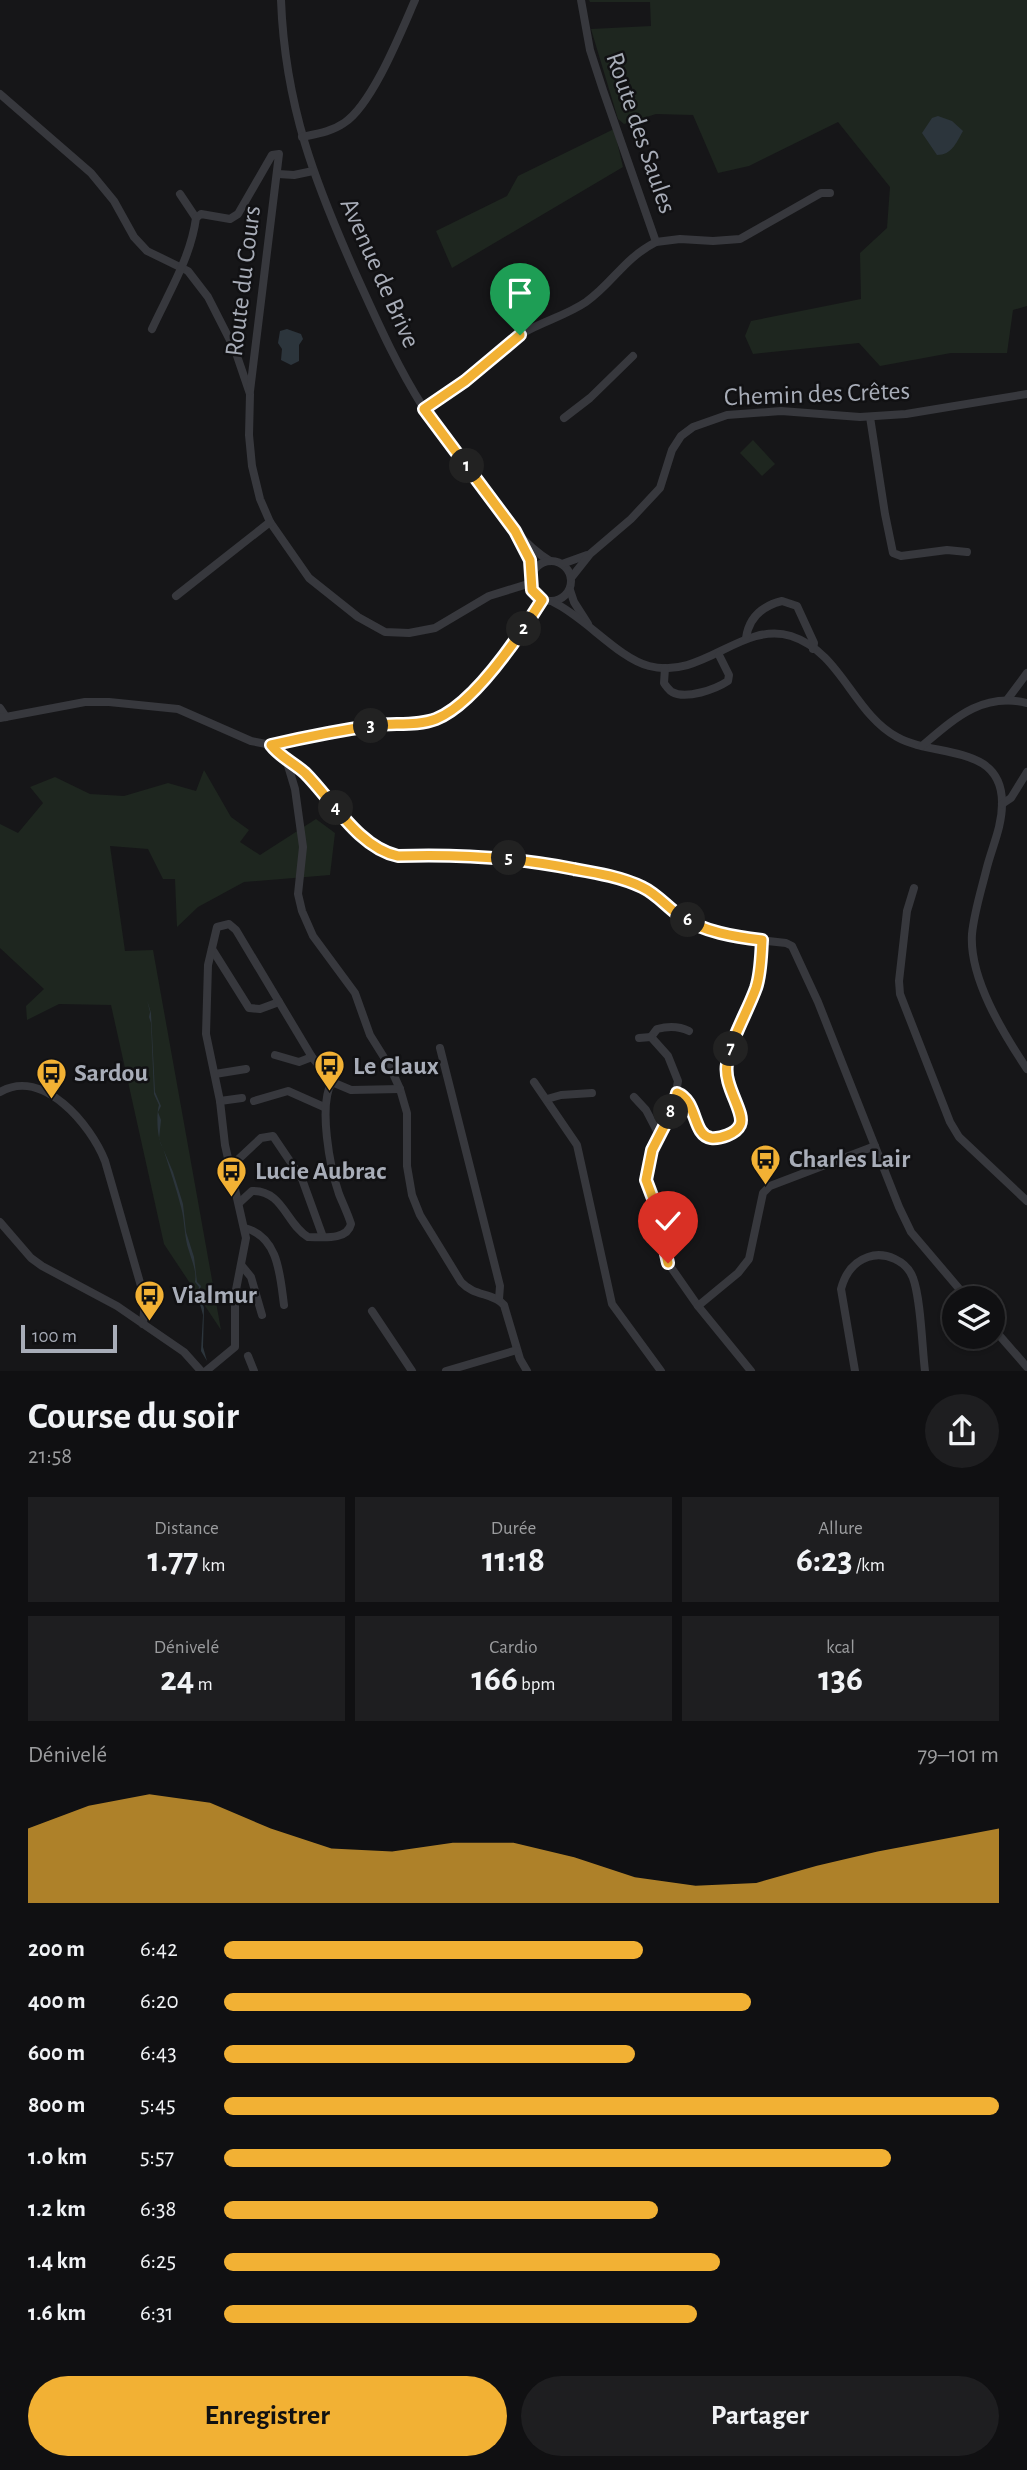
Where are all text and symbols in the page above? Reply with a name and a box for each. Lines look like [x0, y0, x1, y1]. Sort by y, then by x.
street label: Route des Saules [601, 49, 681, 217]
street label: Avenue de Brive [335, 194, 425, 352]
street label: Route du Cours [221, 204, 265, 358]
pin [490, 263, 550, 335]
icon: arrive [501, 274, 539, 312]
street label: Chemin des Crêtes [724, 378, 910, 410]
pin: 1 [449, 448, 484, 484]
text: 1 [463, 456, 470, 475]
pin: 2 [506, 612, 542, 646]
text: 2 [519, 619, 528, 638]
pin: 3 [354, 708, 388, 744]
text: 3 [366, 716, 375, 735]
pin: 4 [318, 790, 354, 826]
text: 4 [331, 798, 340, 817]
pin: 5 [491, 840, 526, 876]
text: 5 [504, 848, 513, 867]
pin: 6 [670, 902, 706, 937]
text: 6 [683, 910, 692, 929]
pin: 7 [714, 1032, 748, 1066]
text: 7 [726, 1039, 735, 1058]
bus stop icon: Le Claux [313, 1049, 347, 1093]
place label: Le Claux [353, 1053, 439, 1079]
bus stop icon: Sardou [34, 1056, 68, 1100]
place label: Sardou [74, 1060, 148, 1086]
pin: 8 [654, 1094, 688, 1130]
text: 8 [666, 1102, 675, 1121]
bus stop icon: Charles Lair [749, 1142, 783, 1186]
place label: Charles Lair [789, 1146, 910, 1172]
bus stop icon: Lucie Aubrac [215, 1154, 249, 1198]
place label: Lucie Aubrac [255, 1158, 386, 1184]
pin [638, 1191, 698, 1263]
icon: check [649, 1202, 687, 1240]
bus stop icon: Vialmur [132, 1278, 166, 1322]
place label: Vialmur [172, 1282, 257, 1308]
map controls [942, 1286, 1005, 1349]
button: layers [942, 1286, 1005, 1349]
scale bar [21, 1322, 117, 1354]
text: 100 m [32, 1327, 77, 1346]
button: share [925, 1394, 999, 1468]
text: Course du soir [28, 1398, 239, 1436]
text: 21:58 [28, 1445, 72, 1468]
text: Distance [154, 1519, 219, 1538]
text: Durée [491, 1519, 536, 1538]
text: Allure [818, 1519, 863, 1538]
text: 1.77 [148, 1543, 198, 1578]
text: 11:18 [482, 1543, 545, 1578]
text: 6:23 [796, 1543, 853, 1578]
text: km [198, 1556, 225, 1575]
text: /km [853, 1556, 885, 1575]
text: Dénivelé [154, 1638, 219, 1657]
text: Cardio [489, 1638, 538, 1657]
text: kcal [826, 1638, 855, 1657]
text: 24 [160, 1662, 194, 1697]
text: 166 [471, 1662, 518, 1697]
text: 136 [818, 1662, 863, 1697]
text: m [194, 1675, 213, 1694]
text: bpm [518, 1675, 556, 1694]
text: Dénivelé [28, 1744, 107, 1767]
text: 79–101 m [917, 1744, 999, 1767]
text: 200 m [28, 1938, 85, 1961]
text: 6:42 [140, 1938, 178, 1961]
text: 400 m [28, 1990, 86, 2013]
text: 6:20 [140, 1990, 179, 2013]
text: 600 m [28, 2042, 85, 2065]
text: 6:43 [140, 2042, 177, 2065]
text: 800 m [28, 2094, 85, 2117]
text: 5:45 [140, 2094, 176, 2117]
text: 1.0 km [28, 2146, 87, 2169]
text: 5:57 [140, 2146, 174, 2169]
text: 1.2 km [28, 2198, 86, 2221]
text: 6:38 [140, 2198, 176, 2221]
text: 1.4 km [28, 2250, 87, 2273]
text: 6:25 [140, 2250, 176, 2273]
text: 1.6 km [28, 2302, 86, 2325]
text: 6:31 [140, 2302, 173, 2325]
button: Enregistrer [28, 2376, 507, 2456]
button: Partager [521, 2376, 999, 2456]

